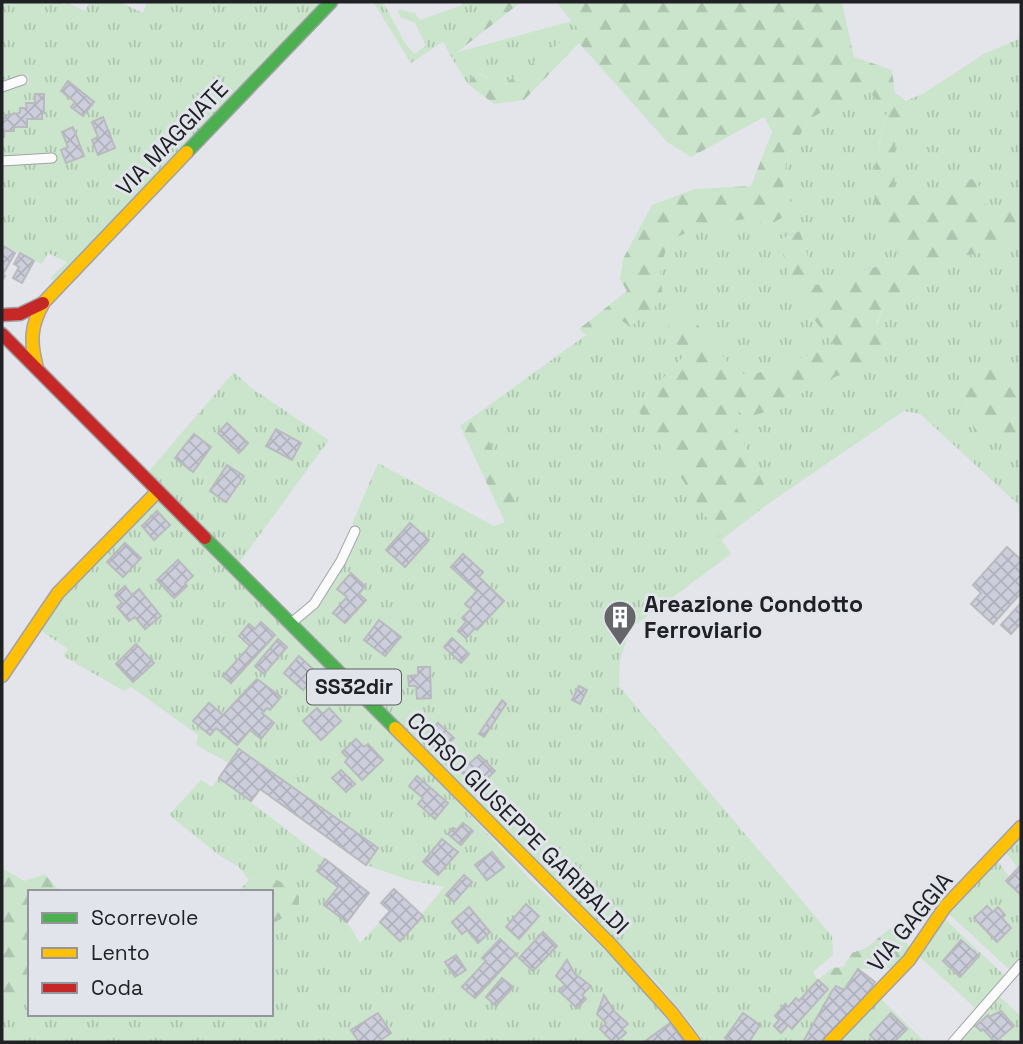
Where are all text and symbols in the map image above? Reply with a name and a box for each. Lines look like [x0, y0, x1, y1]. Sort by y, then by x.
street label: VIA MAGGIATE [109, 74, 235, 202]
place label: Areazione Condotto Ferroviario [644, 589, 863, 645]
building icon: Areazione Condotto Ferroviario [601, 598, 639, 647]
road number: SS32dir [307, 670, 401, 704]
street label: CORSO GIUSEPPE GARIBALDI [400, 705, 636, 941]
street label: VIA GAGGIA [861, 866, 959, 978]
legend [28, 890, 273, 1016]
text: Scorrevole [91, 904, 198, 931]
text: Lento [91, 939, 150, 966]
text: Coda [91, 974, 143, 1001]

